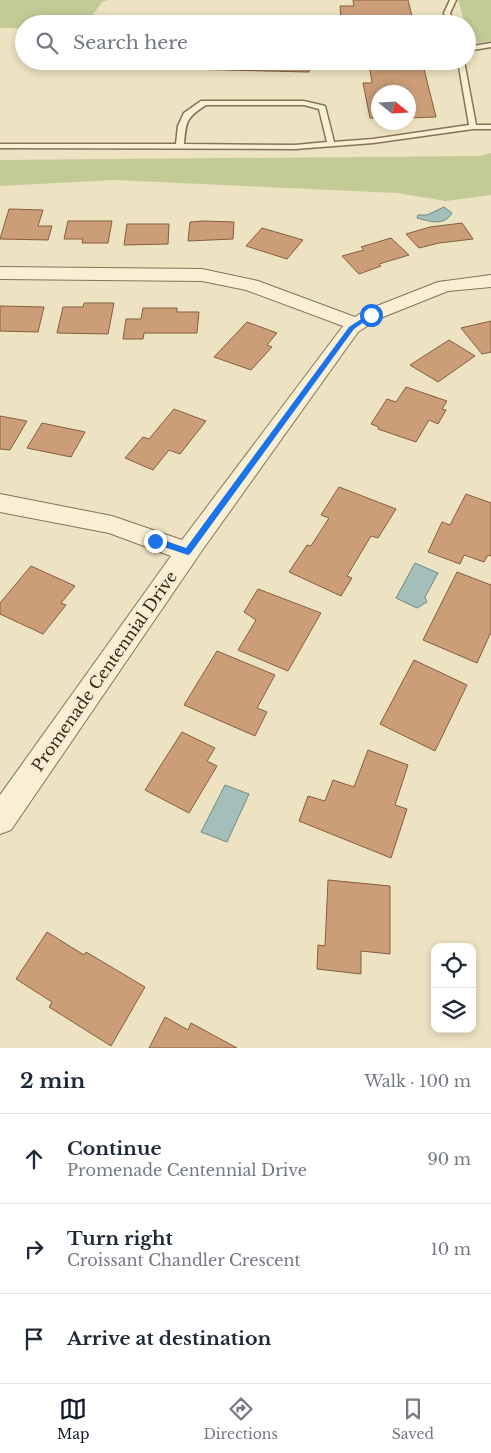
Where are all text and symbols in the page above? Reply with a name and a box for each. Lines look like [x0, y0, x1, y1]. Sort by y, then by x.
search box [15, 15, 476, 70]
icon: search [33, 29, 61, 57]
text: Search here [73, 31, 188, 54]
north arrow [371, 85, 416, 130]
route start [360, 304, 383, 327]
route end [144, 530, 167, 553]
street label: Promenade Centennial Drive [27, 567, 181, 775]
map controls [431, 943, 476, 1033]
button: locate [431, 943, 476, 988]
button: layers [431, 988, 476, 1033]
text: 2 min [20, 1068, 85, 1094]
text: Walk · 100 m [364, 1071, 471, 1091]
text: Continue [67, 1137, 162, 1160]
icon: ahead [20, 1145, 48, 1173]
text: 90 m [428, 1149, 471, 1169]
text: Promenade Centennial Drive [67, 1160, 307, 1180]
text: Turn right [67, 1227, 173, 1250]
icon: right [20, 1235, 48, 1263]
text: 10 m [431, 1239, 471, 1259]
text: Croissant Chandler Crescent [67, 1250, 301, 1270]
icon: arrive [20, 1325, 48, 1353]
text: Arrive at destination [67, 1327, 271, 1350]
tab: Map [57, 1395, 90, 1443]
tab: Directions [203, 1395, 278, 1443]
tab: Saved [392, 1395, 434, 1443]

